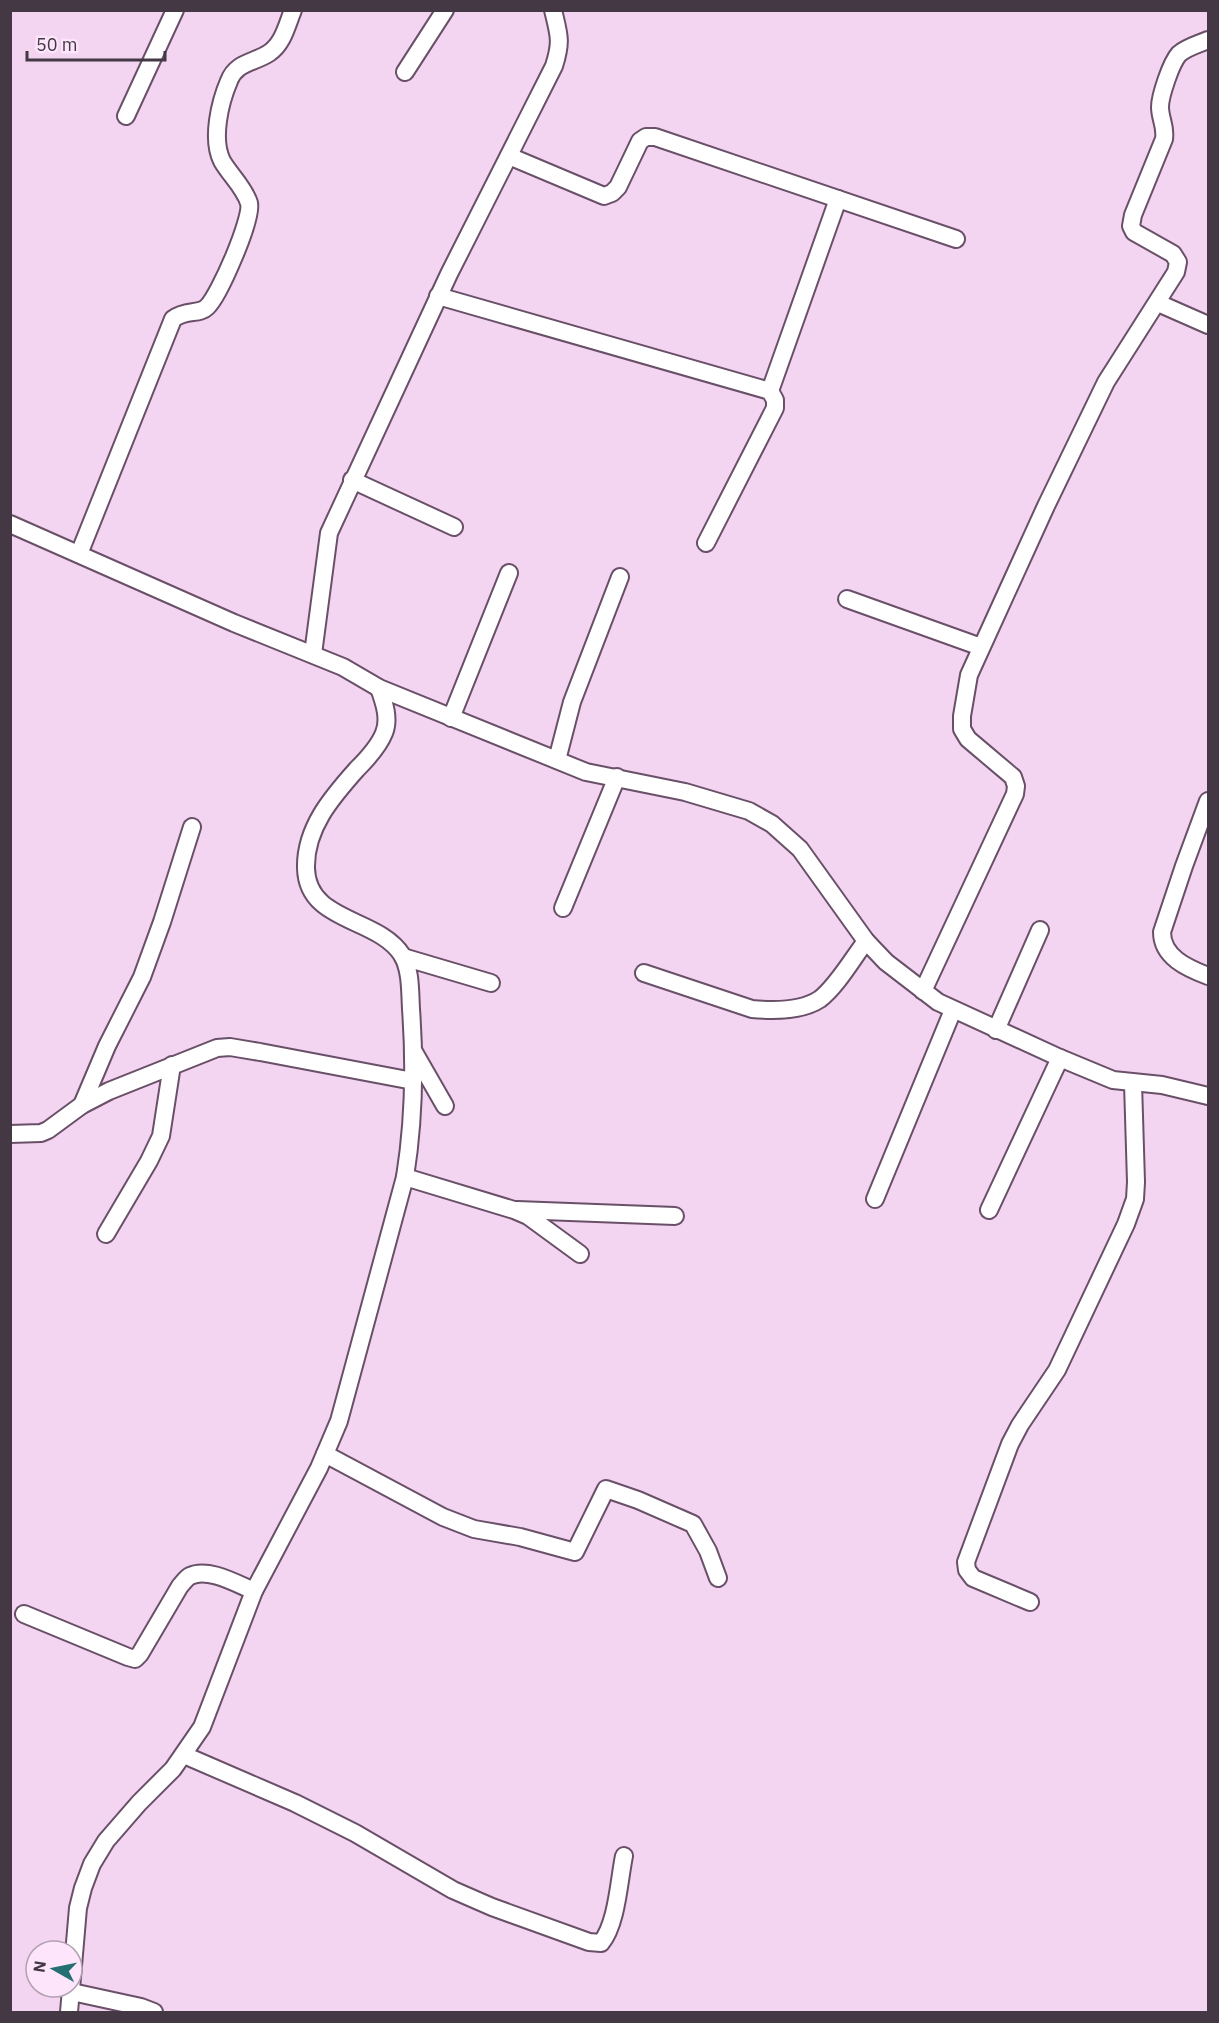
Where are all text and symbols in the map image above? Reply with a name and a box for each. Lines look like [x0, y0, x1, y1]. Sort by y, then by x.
scale bar [27, 24, 165, 62]
text: 50 m [36, 33, 78, 56]
north arrow [24, 1939, 84, 1999]
text: N [28, 1959, 50, 1974]

